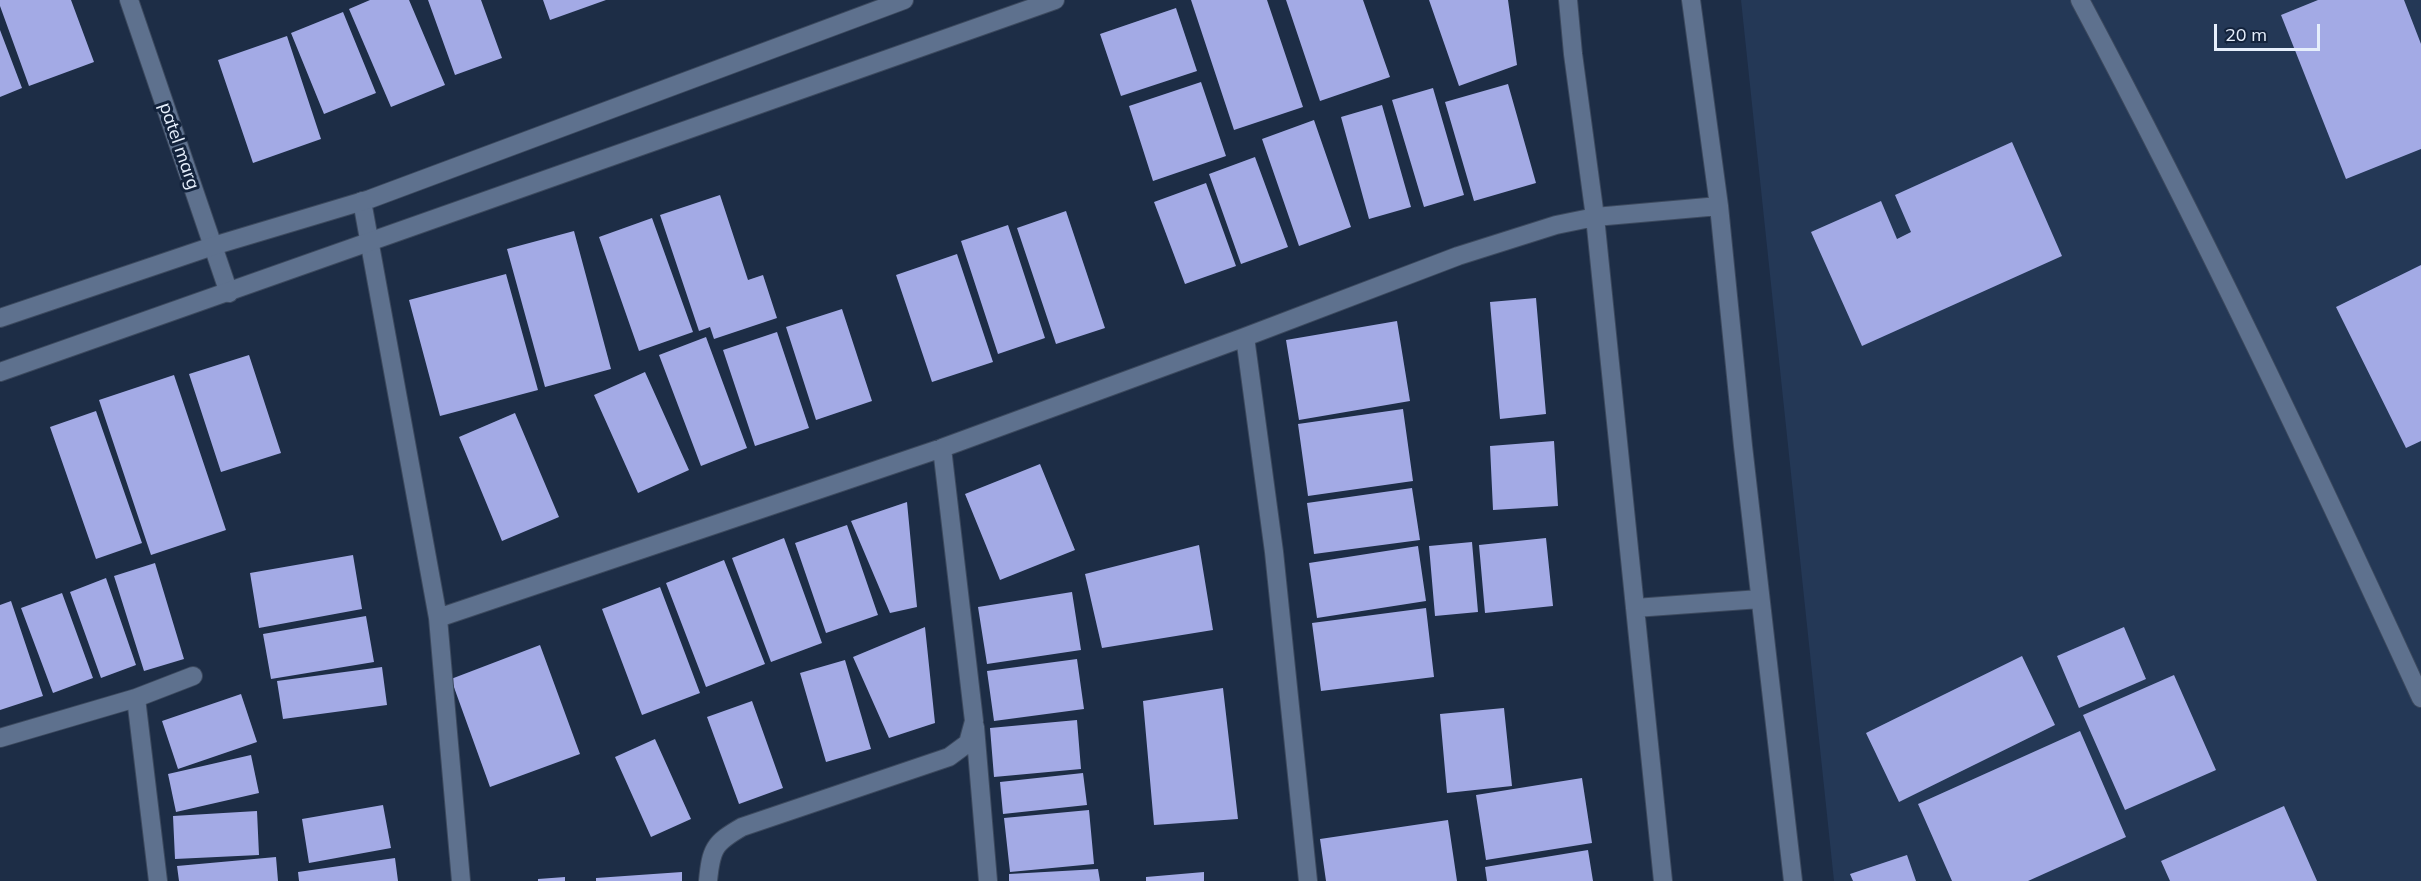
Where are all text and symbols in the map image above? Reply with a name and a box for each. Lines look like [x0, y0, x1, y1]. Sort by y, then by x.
scale bar [2217, 12, 2324, 50]
text: 20 m [2225, 23, 2267, 46]
street label: patel marg [154, 100, 204, 192]

